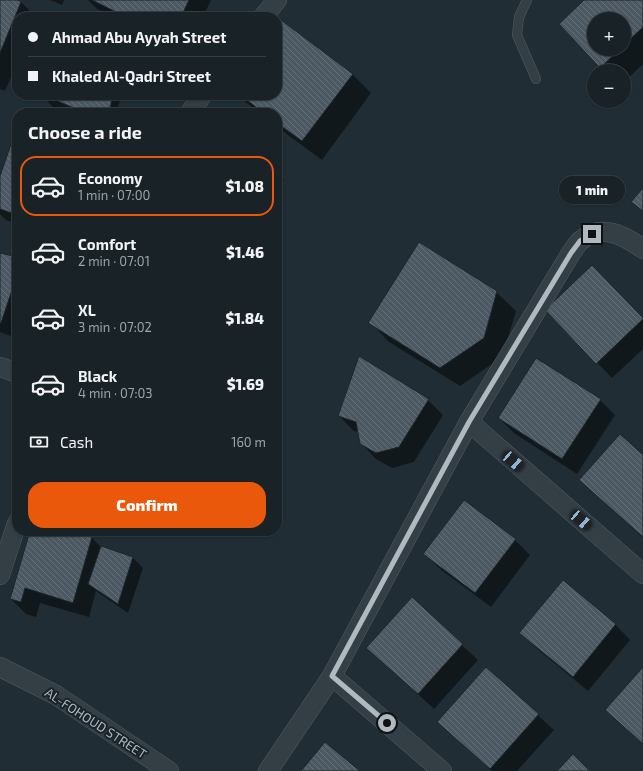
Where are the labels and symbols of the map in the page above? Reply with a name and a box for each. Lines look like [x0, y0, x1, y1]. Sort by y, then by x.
callout: 1 min [559, 176, 625, 204]
route end [583, 225, 601, 243]
car [500, 449, 526, 473]
car [568, 508, 594, 532]
street label: AL-FOHOUD STREET [42, 684, 150, 762]
route start [378, 714, 396, 732]

